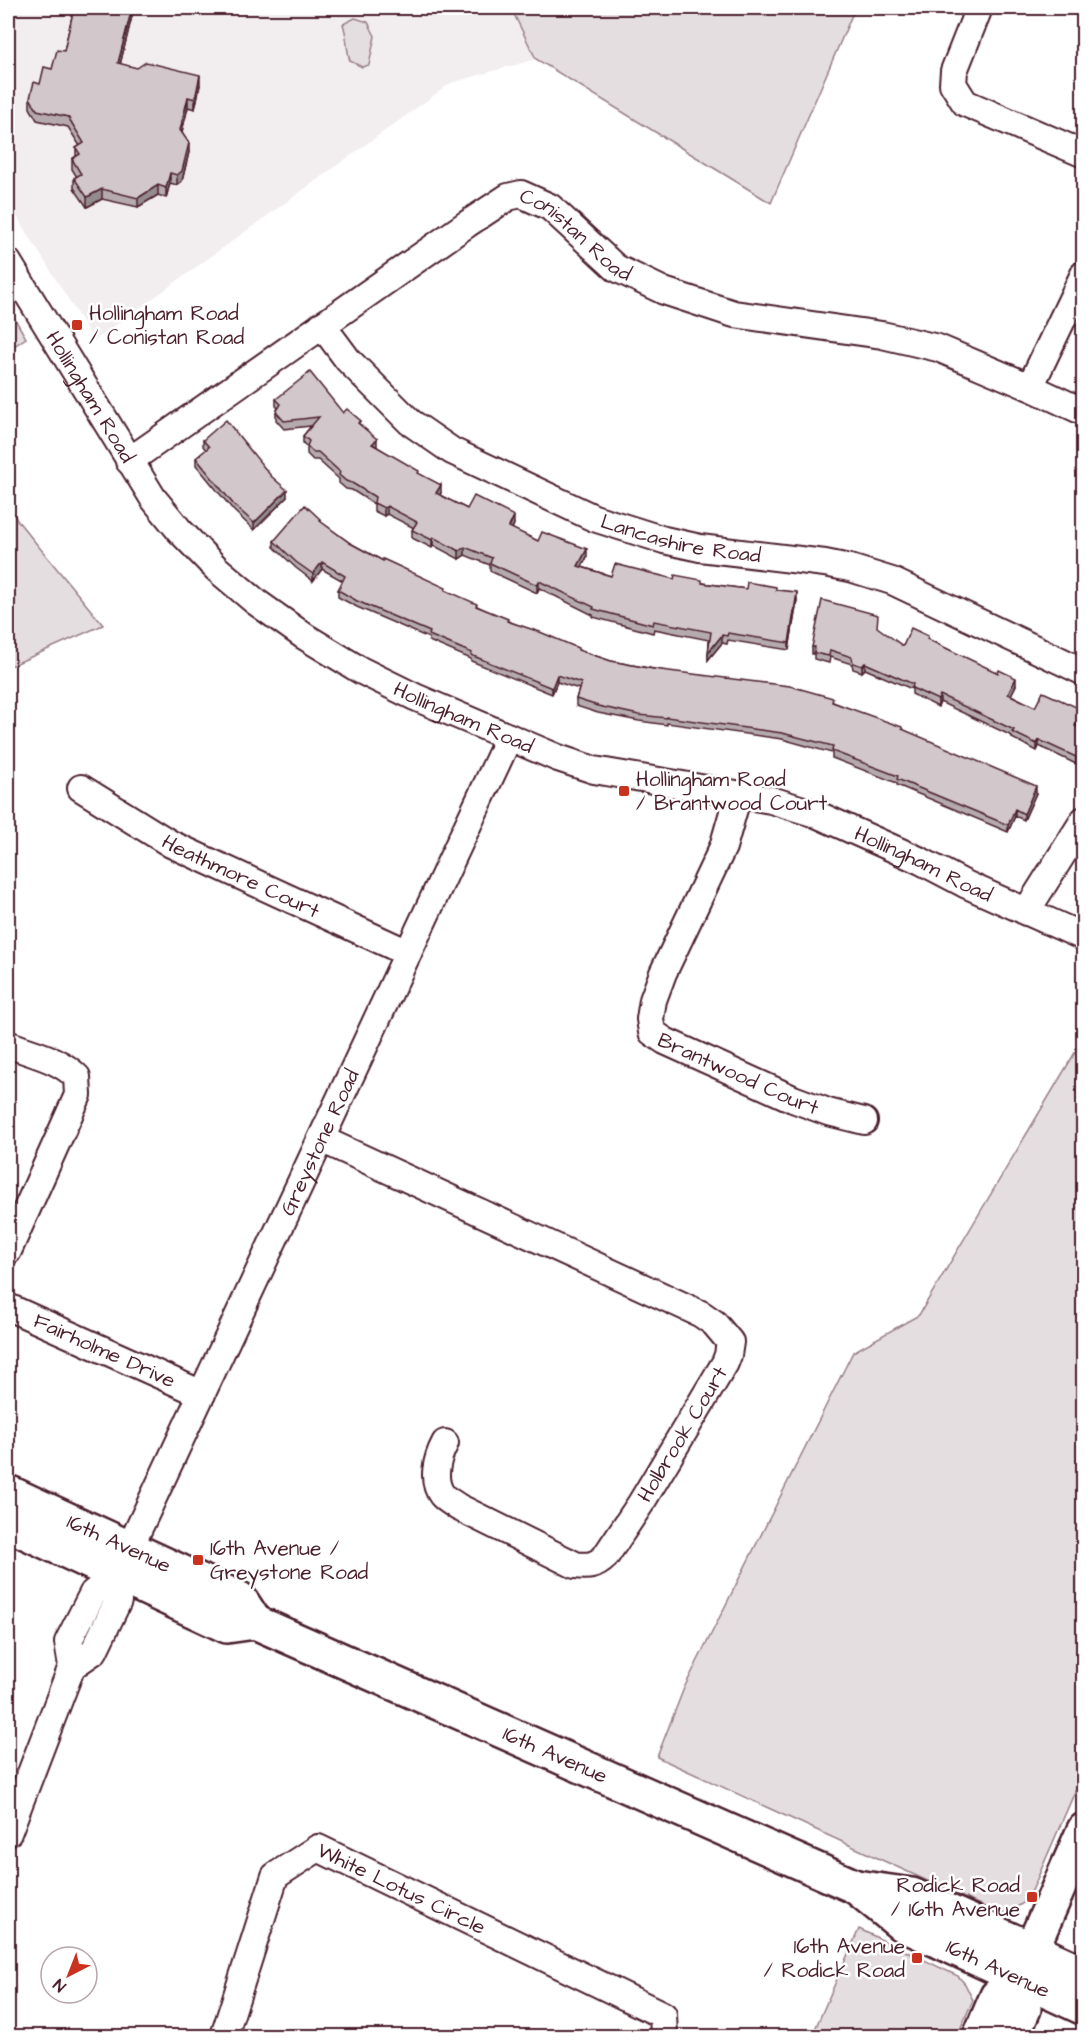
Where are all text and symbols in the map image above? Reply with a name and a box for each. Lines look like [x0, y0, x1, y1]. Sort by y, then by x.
street label: Conistan Road [515, 181, 636, 288]
place label: Hollingham Road / Conistan Road [89, 299, 244, 352]
marker: Hollingham Road / Conistan Road [70, 318, 84, 332]
street label: Hollingham Road [39, 325, 142, 468]
street label: Lancashire Road [597, 507, 763, 570]
street label: Hollingham Road [388, 675, 538, 761]
place label: Hollingham Road / Brantwood Court [636, 765, 828, 818]
marker: Hollingham Road / Brantwood Court [617, 784, 631, 798]
street label: Hollingham Road [850, 819, 997, 910]
street label: Heathmore Court [156, 828, 325, 926]
street label: Brantwood Court [653, 1026, 823, 1122]
street label: Greystone Road [273, 1064, 367, 1220]
street label: Fairholme Drive [29, 1306, 180, 1395]
street label: Holbrook Court [630, 1361, 735, 1508]
street label: 16th Avenue [62, 1507, 176, 1580]
place label: 16th Avenue / Greystone Road [210, 1534, 369, 1589]
marker: 16th Avenue / Greystone Road [191, 1553, 205, 1567]
street label: 16th Avenue [498, 1719, 612, 1791]
street label: White Lotus Circle [312, 1836, 490, 1942]
place label: Rodick Road / 16th Avenue [891, 1871, 1020, 1924]
marker: Rodick Road / 16th Avenue [1025, 1890, 1039, 1904]
place label: 16th Avenue / Rodick Road [763, 1932, 905, 1985]
street label: 16th Avenue [941, 1932, 1055, 2005]
north arrow [39, 1945, 99, 2005]
marker: 16th Avenue / Rodick Road [910, 1951, 924, 1965]
text: N [49, 1974, 71, 1997]

